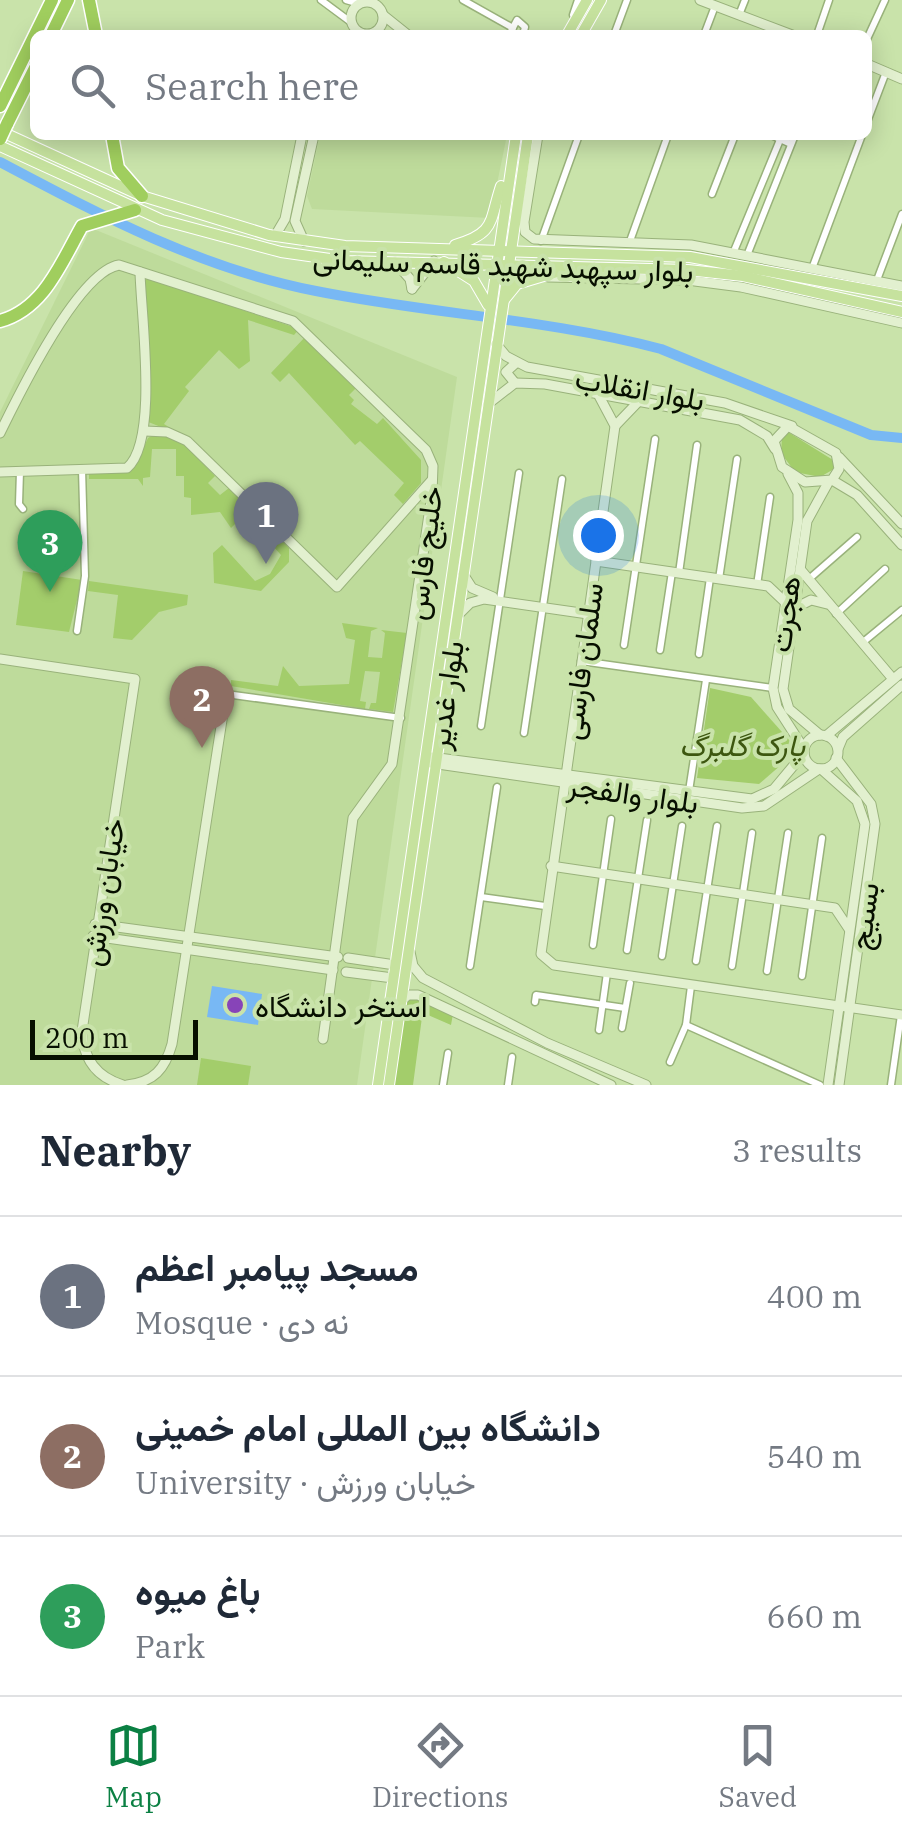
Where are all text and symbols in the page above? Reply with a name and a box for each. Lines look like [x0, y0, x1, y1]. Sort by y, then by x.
search box [30, 30, 872, 140]
icon: search [65, 58, 120, 113]
text: Search here [145, 61, 359, 110]
street label: بلوار سپهبد شهید قاسم سلیمانی [312, 238, 694, 292]
street label: بلوار انقلاب [572, 357, 708, 419]
pin: 1 [234, 482, 298, 564]
street label: خلیج فارس [395, 484, 453, 622]
pin: 3 [18, 510, 82, 592]
your location [573, 510, 624, 561]
street label: هجرت [759, 573, 809, 655]
street label: سلمان فارسی [551, 580, 611, 742]
street label: بلوار غدیر [418, 638, 472, 753]
pin: 2 [170, 666, 234, 748]
park label: پارک گلبرگ [679, 725, 805, 766]
street label: بلوار والفجر [564, 764, 701, 821]
street label: خیابان ورزش [71, 815, 133, 969]
street label: بسیج [839, 880, 889, 952]
place label: استخر دانشگاه [255, 986, 428, 1025]
marker: استخر دانشگاه [224, 994, 246, 1016]
scale bar [30, 1015, 198, 1060]
text: 200 m [45, 1019, 129, 1056]
text: Nearby [40, 1123, 191, 1178]
text: 3 results [732, 1129, 862, 1171]
text: مسجد پیامبر اعظم [135, 1242, 419, 1291]
text: 1 [63, 1275, 82, 1317]
text: 400 m [766, 1275, 862, 1317]
text: Mosque · نه دی [135, 1301, 349, 1343]
text: دانشگاه بین المللی امام خمینی [135, 1402, 601, 1451]
text: 2 [63, 1435, 82, 1477]
text: 540 m [766, 1435, 862, 1477]
text: University · خیابان ورزش [135, 1461, 476, 1503]
text: باغ میوه [135, 1566, 261, 1615]
text: 3 [63, 1595, 82, 1637]
text: 660 m [766, 1595, 862, 1637]
text: Park [135, 1625, 205, 1667]
tab: Map [105, 1718, 162, 1815]
tab: Directions [372, 1718, 509, 1815]
tab: Saved [719, 1718, 797, 1815]

